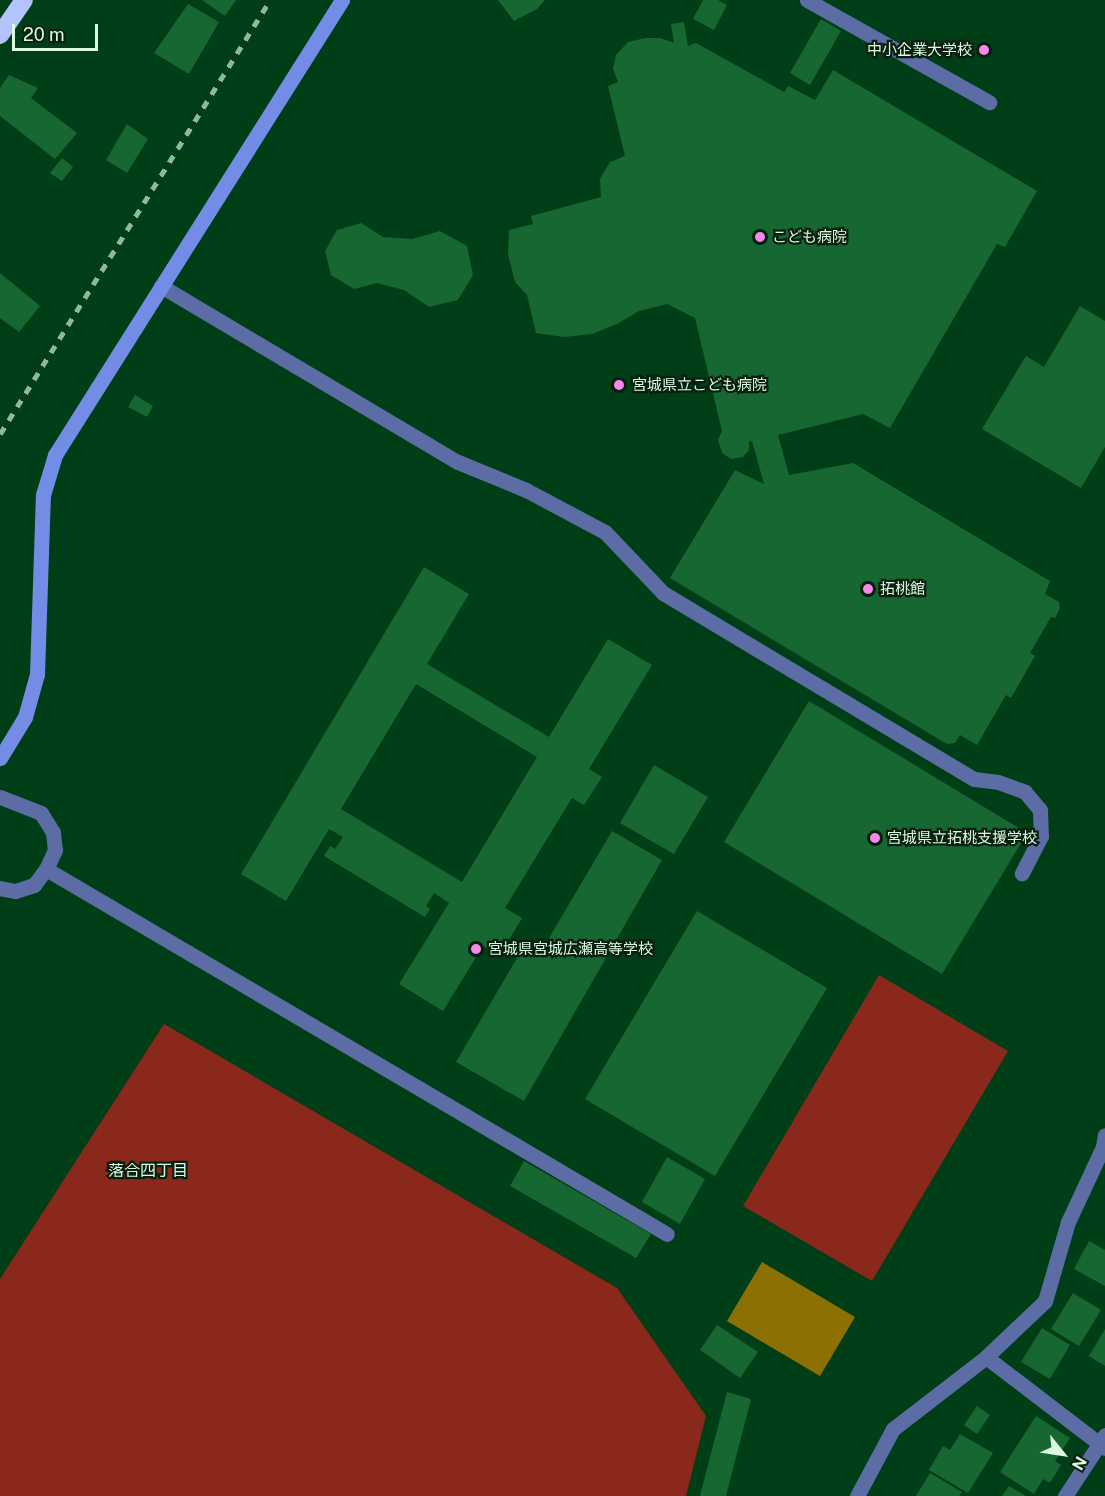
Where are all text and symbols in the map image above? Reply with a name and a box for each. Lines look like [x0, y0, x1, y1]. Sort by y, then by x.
scale bar [15, 12, 100, 50]
text: 20 m [23, 24, 65, 45]
place label: 中小企業大学校 [867, 41, 972, 59]
marker: 中小企業大学校 [977, 43, 991, 57]
place label: こども病院 [772, 228, 847, 246]
marker: こども病院 [753, 230, 767, 244]
marker: 宮城県立こども病院 [610, 376, 628, 394]
place label: 宮城県立こども病院 [632, 376, 767, 394]
place label: 拓桃館 [880, 580, 925, 598]
marker: 拓桃館 [861, 582, 875, 596]
place label: 宮城県立拓桃支援学校 [887, 829, 1037, 847]
marker: 宮城県立拓桃支援学校 [868, 831, 882, 845]
place label: 宮城県宮城広瀬高等学校 [488, 940, 653, 958]
marker: 宮城県宮城広瀬高等学校 [469, 942, 483, 956]
district label: 落合四丁目 [108, 1161, 188, 1181]
north arrow [1033, 1424, 1093, 1484]
text: N [1068, 1453, 1090, 1473]

